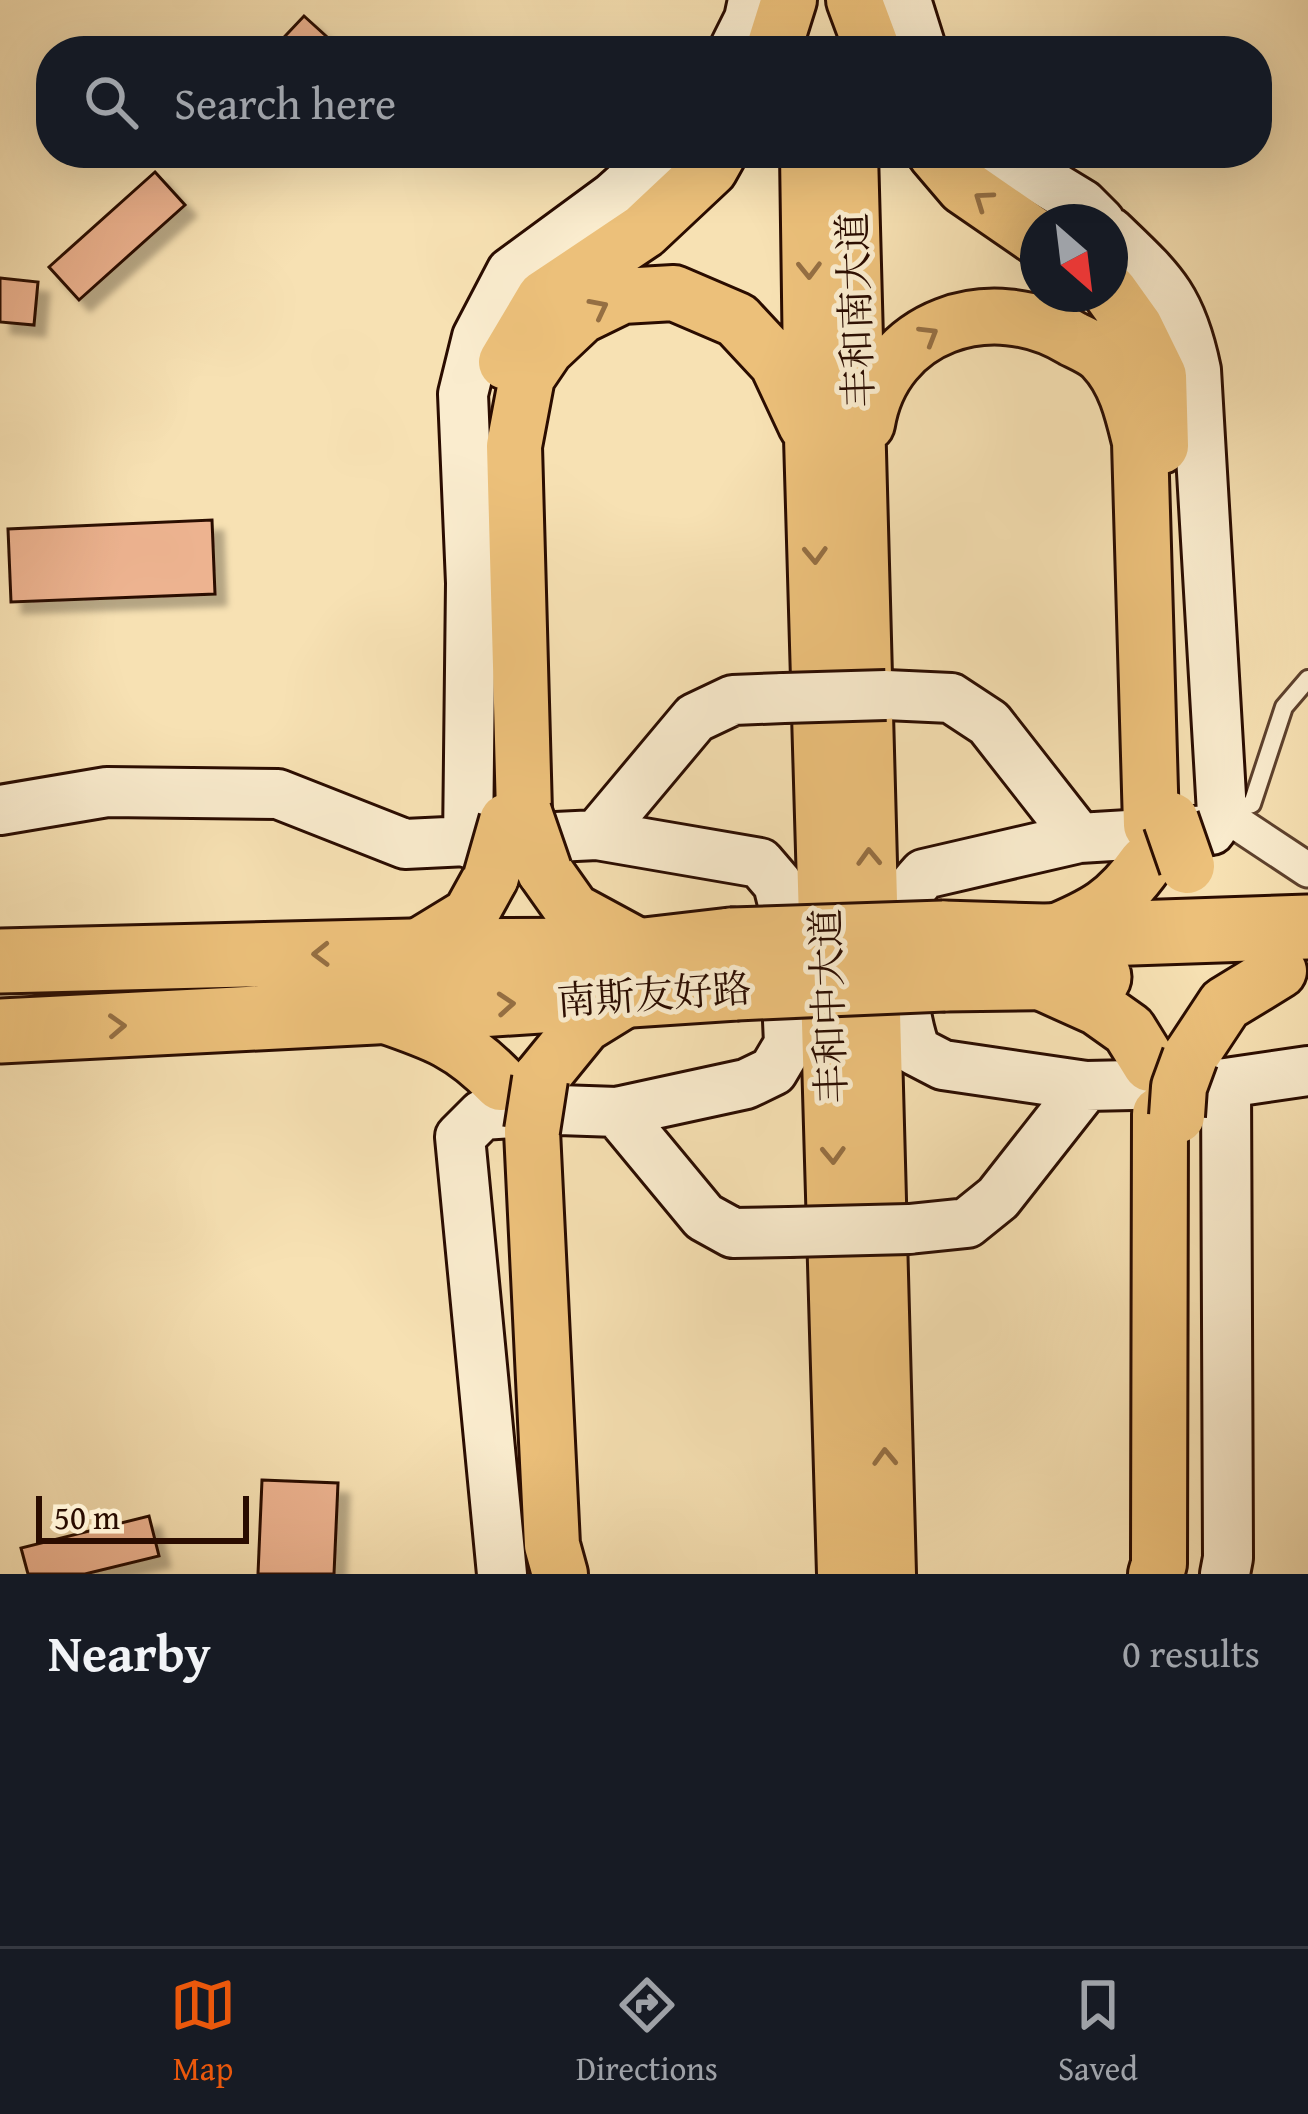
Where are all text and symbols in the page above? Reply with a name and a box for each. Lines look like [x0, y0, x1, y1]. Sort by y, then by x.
search box [36, 36, 1272, 168]
icon: search [78, 69, 144, 135]
text: Search here [174, 70, 396, 135]
one-way arrow [974, 192, 996, 214]
north arrow [1020, 204, 1128, 312]
street label: 丰和南大道 [823, 212, 886, 408]
one-way arrow [796, 261, 822, 280]
one-way arrow [586, 299, 608, 322]
one-way arrow [915, 327, 937, 349]
one-way arrow [802, 546, 828, 565]
one-way arrow [857, 847, 883, 866]
street label: 丰和中大道 [796, 908, 859, 1104]
one-way arrow [311, 940, 330, 966]
street label: 南斯友好路 [555, 958, 753, 1029]
one-way arrow [497, 991, 516, 1017]
one-way arrow [108, 1014, 127, 1040]
one-way arrow [819, 1146, 845, 1165]
one-way arrow [873, 1447, 899, 1466]
scale bar [36, 1490, 249, 1543]
text: 50 m [54, 1493, 120, 1541]
text: Nearby [48, 1615, 211, 1690]
text: 0 results [1122, 1624, 1260, 1681]
tab: Map [170, 1972, 236, 2092]
tab: Directions [576, 1972, 718, 2092]
tab: Saved [1058, 1972, 1138, 2092]

